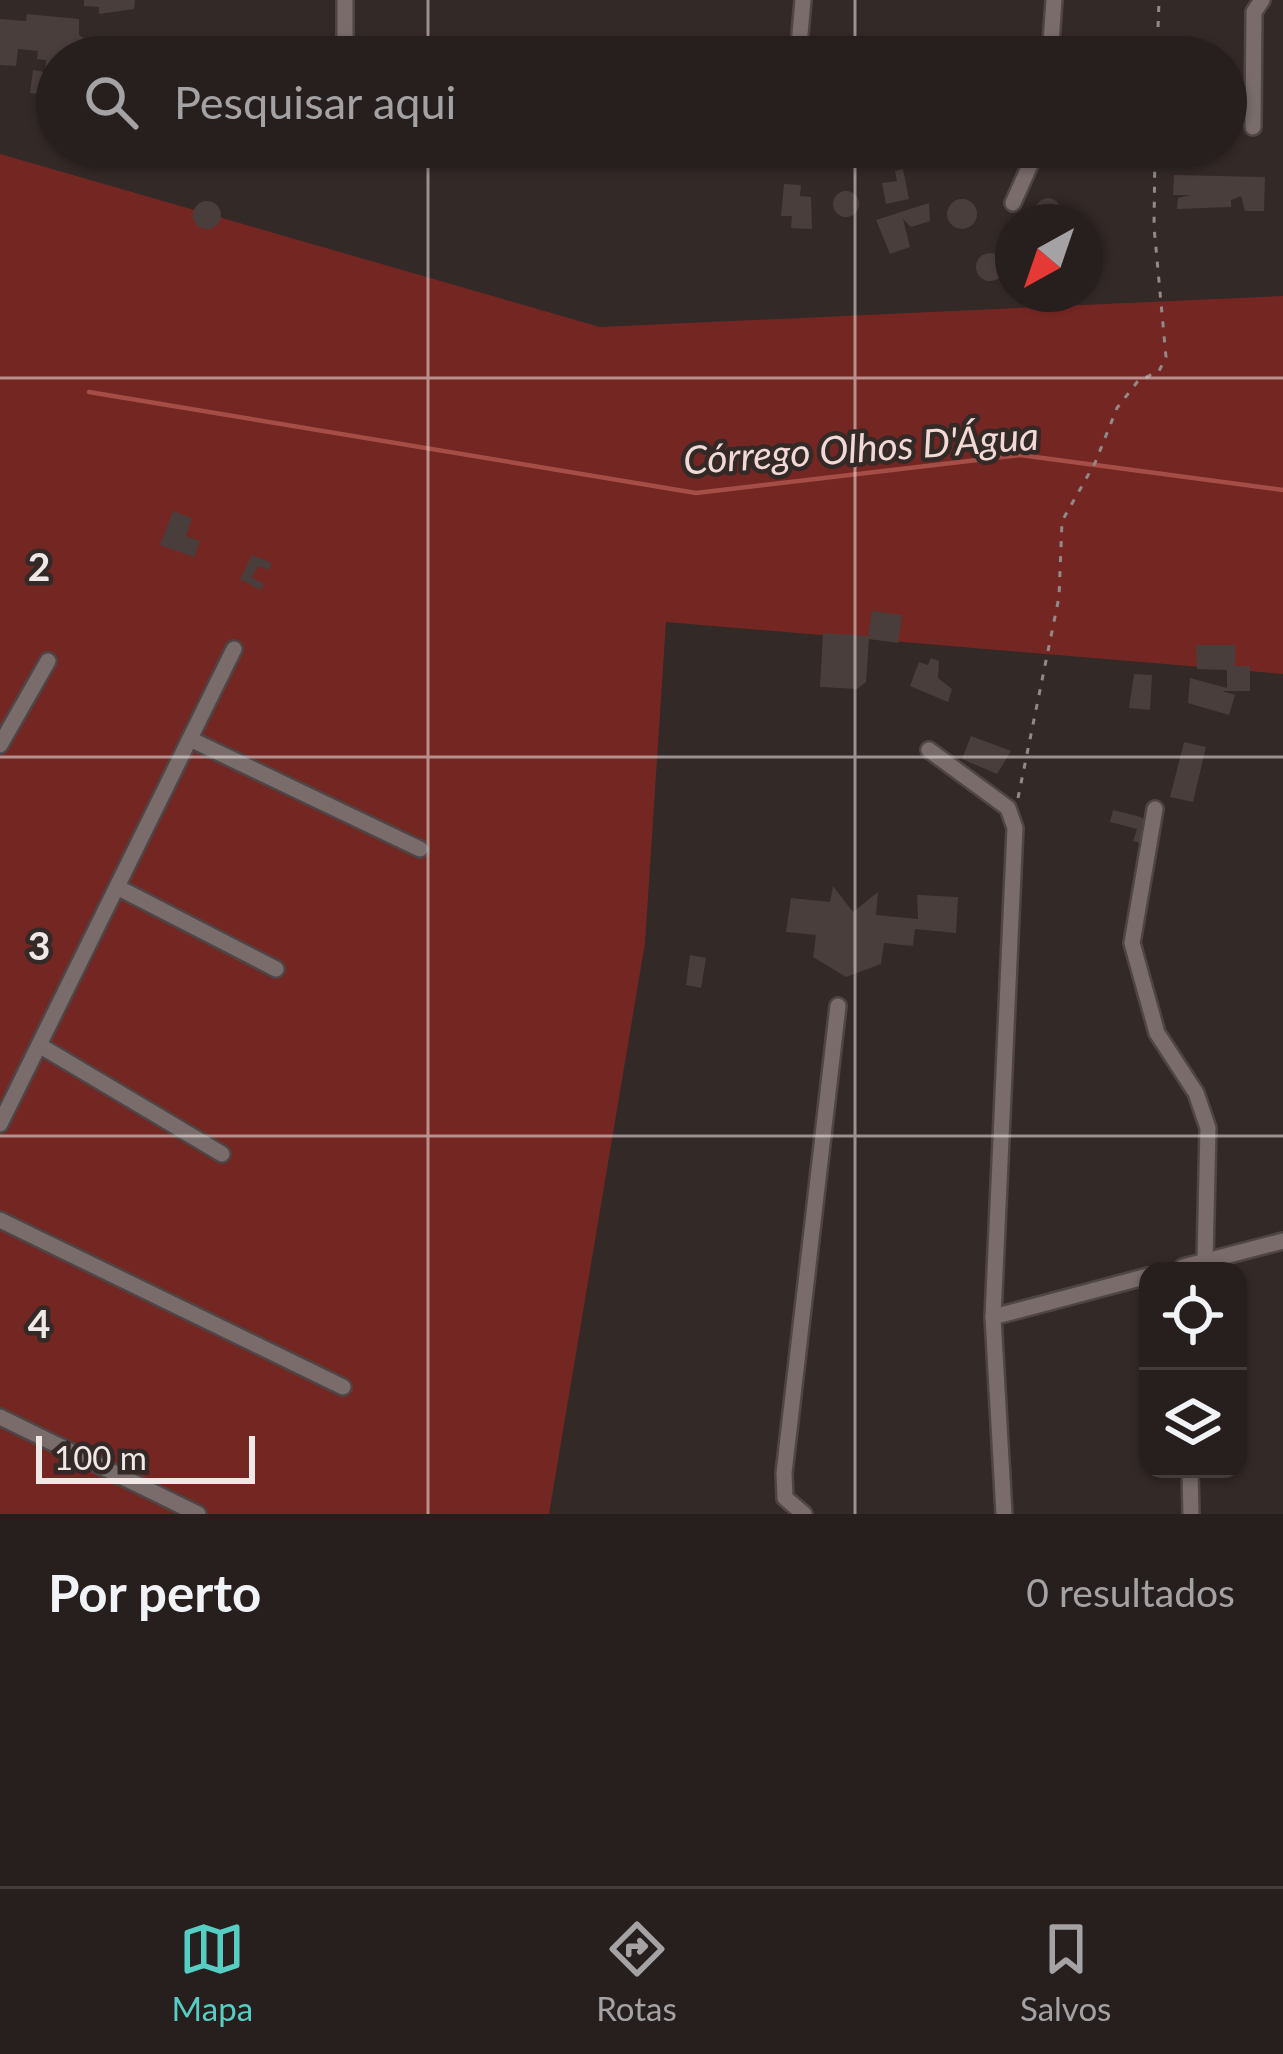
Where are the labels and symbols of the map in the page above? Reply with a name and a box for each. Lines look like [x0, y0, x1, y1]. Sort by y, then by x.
north arrow [995, 204, 1103, 312]
water label: Córrego Olhos D'Água [682, 412, 1040, 482]
text: 2 [28, 543, 50, 589]
text: 3 [28, 922, 50, 968]
text: 4 [28, 1300, 50, 1346]
scale bar [36, 1430, 255, 1483]

